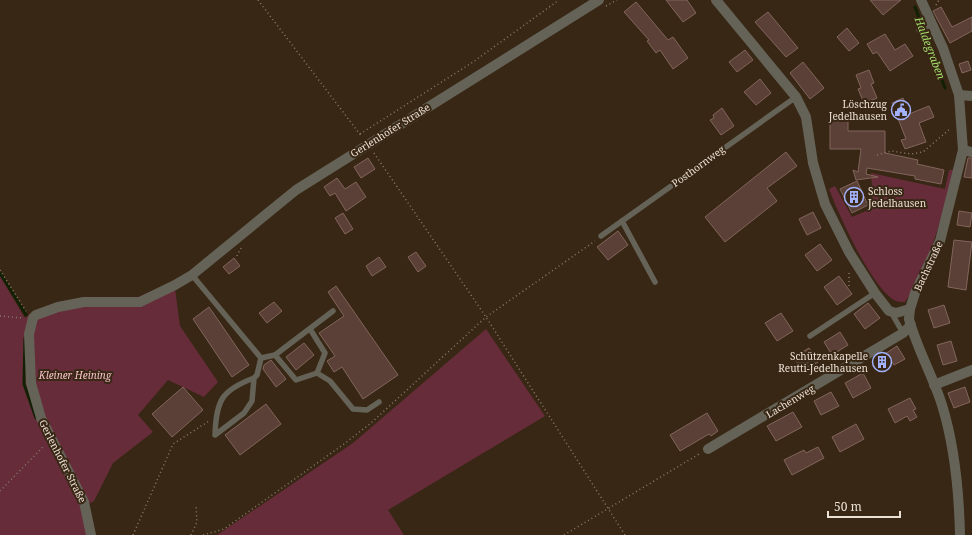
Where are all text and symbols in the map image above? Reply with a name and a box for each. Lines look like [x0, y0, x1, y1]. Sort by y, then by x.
water label: Haldegraben [911, 13, 949, 82]
place label: Löschzug Jedelhausen [828, 97, 888, 123]
public building icon: Löschzug Jedelhausen [890, 99, 912, 121]
street label: Gerlenhofer Straße [347, 100, 433, 160]
street label: Posthornweg [669, 142, 728, 190]
place label: Schloss Jedelhausen [867, 184, 927, 210]
building icon: Schloss Jedelhausen [843, 186, 865, 208]
street label: Bachstraße [910, 239, 946, 293]
place label: Schützenkapelle Reutti-Jedelhausen [778, 349, 869, 375]
building icon: Schützenkapelle Reutti-Jedelhausen [871, 351, 893, 373]
park label: Kleiner Heining [38, 368, 112, 382]
street label: Lachenweg [763, 381, 817, 421]
street label: Gerlenhofer Straße [36, 417, 90, 505]
scale bar [828, 493, 900, 519]
text: 50 m [834, 498, 862, 515]

